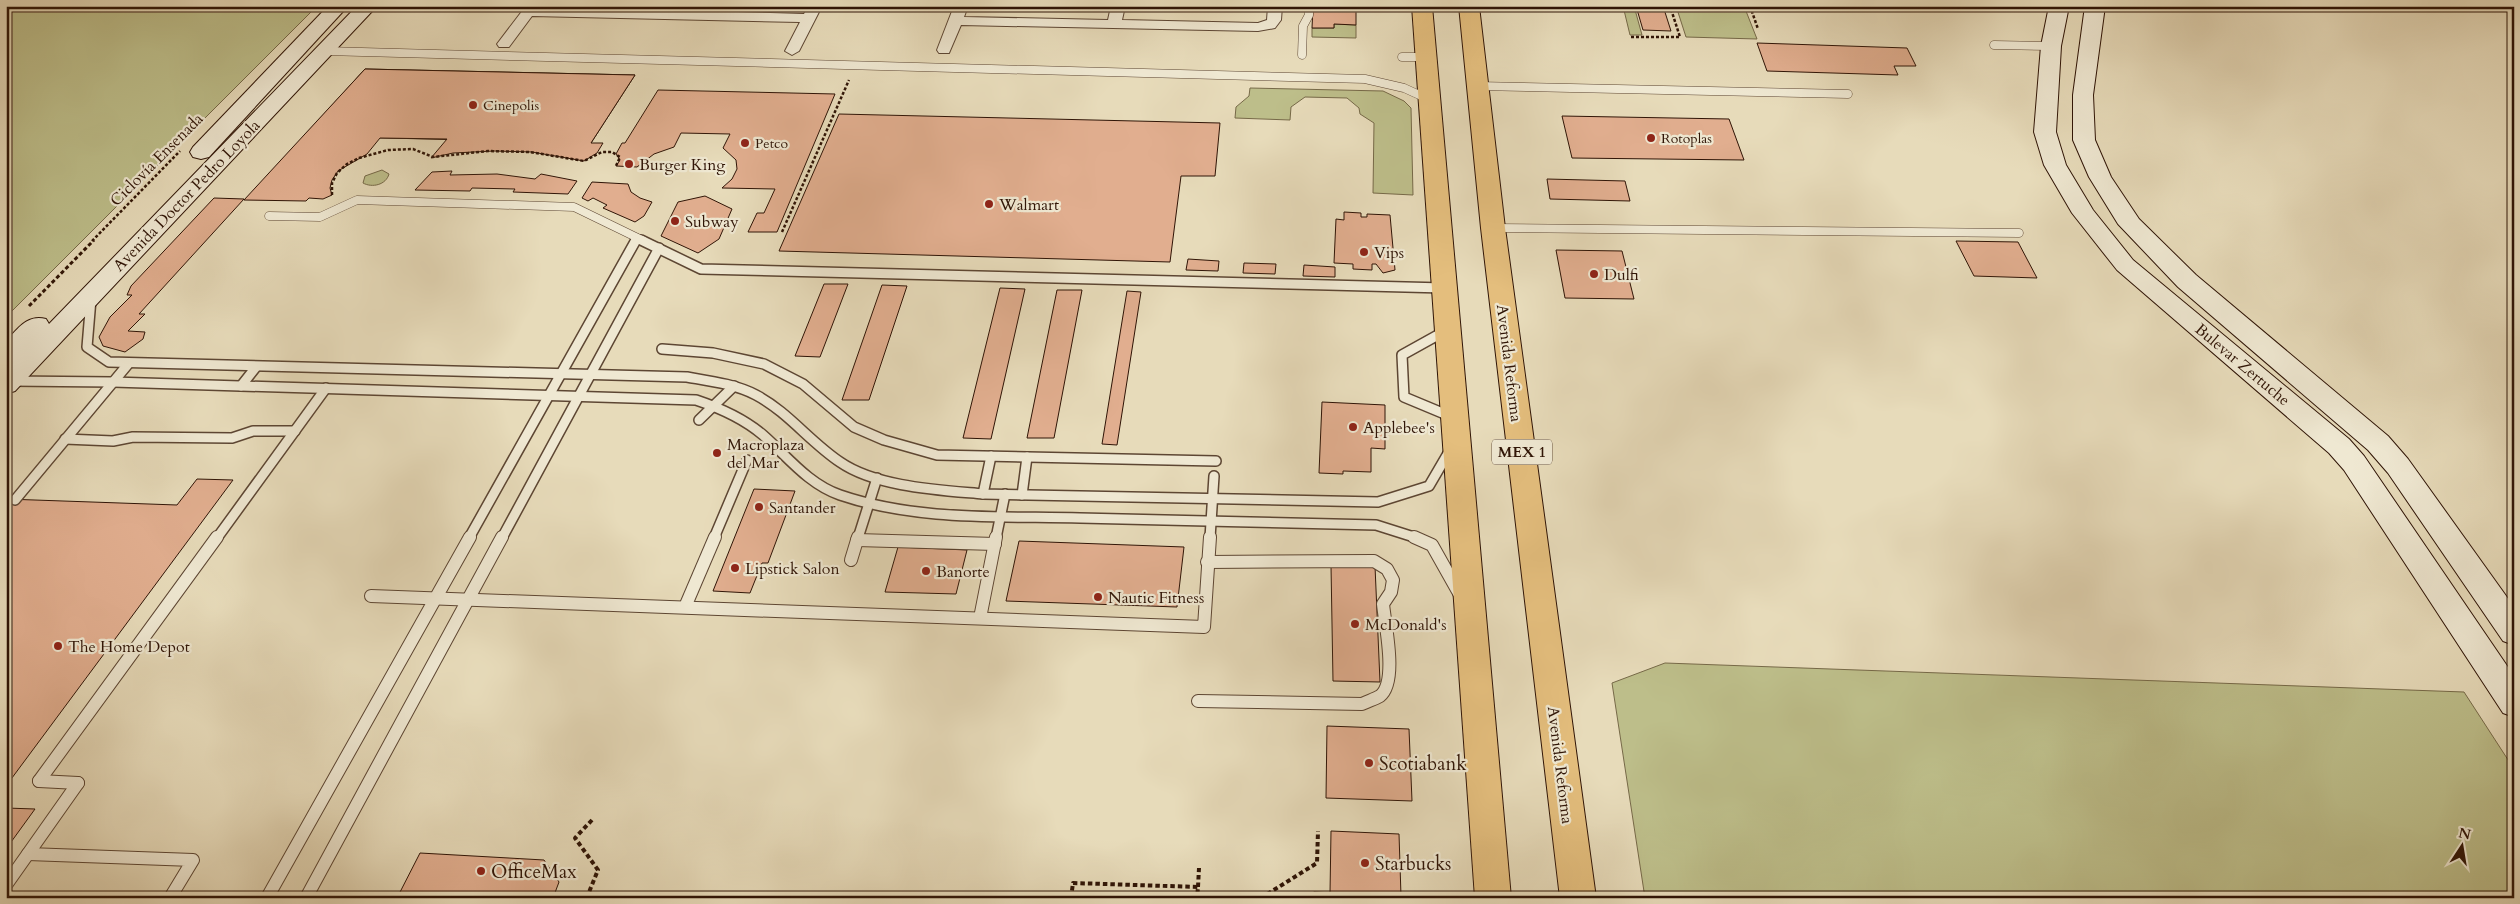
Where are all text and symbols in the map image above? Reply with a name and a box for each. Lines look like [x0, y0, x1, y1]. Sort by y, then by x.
place label: Cinepolis [483, 96, 539, 115]
marker: Cinepolis [467, 99, 479, 111]
street label: Ciclovía Ensenada [105, 108, 208, 211]
street label: Avenida Doctor Pedro Loyola [108, 115, 265, 276]
place label: Rotoplas [1661, 129, 1712, 148]
marker: Rotoplas [1645, 132, 1657, 144]
place label: Petco [755, 134, 788, 153]
marker: Petco [739, 137, 751, 149]
place label: Burger King [639, 154, 725, 176]
marker: Burger King [623, 158, 635, 170]
place label: Walmart [998, 194, 1059, 216]
marker: Walmart [983, 198, 995, 210]
place label: Subway [685, 211, 739, 233]
marker: Subway [669, 215, 681, 227]
place label: Vips [1374, 242, 1404, 264]
marker: Vips [1358, 246, 1370, 258]
place label: Dulfi [1604, 264, 1639, 286]
marker: Dulfi [1588, 268, 1600, 280]
street label: Avenida Reforma [1491, 303, 1527, 423]
street label: Bulevar Zertuche [2190, 318, 2295, 411]
place label: Applebee's [1363, 417, 1435, 439]
marker: Applebee's [1347, 421, 1359, 433]
place label: Macroplaza del Mar [727, 434, 804, 474]
road number: MEX 1 [1492, 440, 1552, 464]
marker: Macroplaza del Mar [711, 447, 723, 459]
place label: Santander [769, 497, 836, 519]
marker: Santander [753, 501, 765, 513]
place label: Lipstick Salon [745, 558, 840, 580]
place label: Banorte [936, 561, 990, 583]
marker: Lipstick Salon [729, 562, 741, 574]
marker: Banorte [920, 565, 932, 577]
place label: Nautic Fitness [1108, 587, 1204, 609]
marker: Nautic Fitness [1092, 591, 1104, 603]
place label: McDonald's [1365, 614, 1447, 636]
marker: McDonald's [1349, 618, 1361, 630]
place label: The Home Depot [68, 636, 190, 658]
marker: The Home Depot [52, 640, 64, 652]
street label: Avenida Reforma [1542, 705, 1578, 825]
place label: Scotiabank [1379, 751, 1467, 777]
marker: Scotiabank [1363, 757, 1375, 769]
north arrow [2438, 822, 2488, 872]
text: N [2457, 823, 2473, 844]
place label: Starbucks [1375, 851, 1451, 877]
marker: Starbucks [1359, 857, 1371, 869]
place label: OfficeMax [491, 859, 577, 885]
marker: OfficeMax [475, 865, 487, 877]

